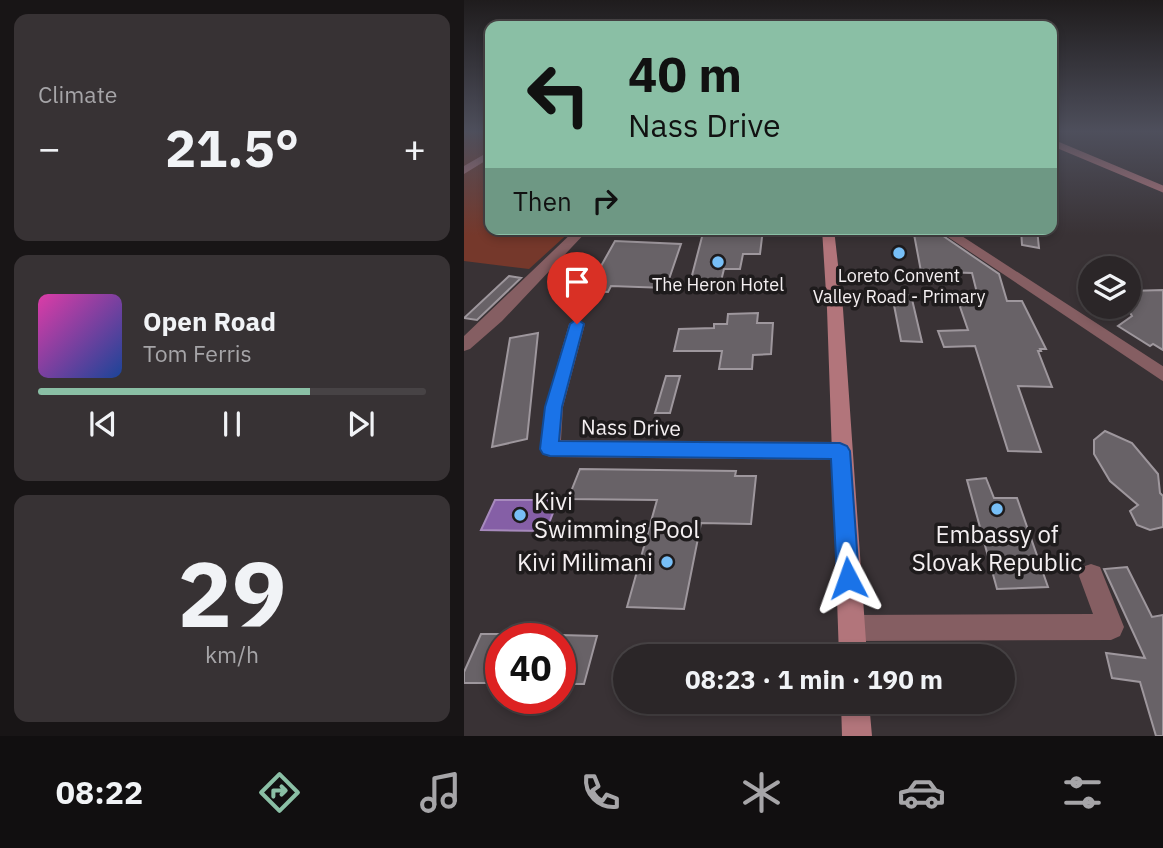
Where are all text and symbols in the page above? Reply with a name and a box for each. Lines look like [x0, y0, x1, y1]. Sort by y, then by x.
text: 40 m [628, 42, 742, 105]
icon: left [513, 49, 604, 140]
text: Climate [38, 79, 117, 109]
text: Nass Drive [628, 104, 781, 146]
text: 21.5° [165, 114, 299, 181]
text: − [38, 123, 61, 172]
text: + [403, 123, 426, 172]
icon: right [586, 182, 624, 220]
text: Then [513, 184, 572, 218]
marker: Loreto Convent Valley Road - Primary [891, 245, 907, 261]
pin [547, 252, 607, 324]
marker: The Heron Hotel [710, 254, 726, 270]
map controls [1078, 256, 1141, 319]
button: layers [1078, 256, 1141, 319]
icon: arrive [558, 263, 596, 301]
place label: Loreto Convent Valley Road - Primary [813, 264, 985, 308]
place label: The Heron Hotel [652, 273, 784, 296]
text: Open Road [143, 304, 276, 338]
text: Tom Ferris [143, 338, 252, 368]
icon: previous [84, 405, 122, 443]
icon: pause [213, 405, 251, 443]
icon: next [342, 405, 380, 443]
street label: Nass Drive [581, 412, 681, 442]
place label: Kivi Swimming Pool [534, 485, 700, 545]
marker: Embassy of Slovak Republic [989, 501, 1005, 517]
marker: Kivi Swimming Pool [512, 507, 528, 523]
place label: Embassy of Slovak Republic [912, 518, 1082, 578]
text: 29 [177, 534, 287, 652]
position arrow [811, 541, 885, 615]
place label: Kivi Milimani [517, 546, 653, 578]
marker: Kivi Milimani [659, 554, 675, 570]
speed limit sign: 40 [485, 623, 576, 714]
text: km/h [205, 639, 259, 669]
text: 08:23 · 1 min · 190 m [685, 662, 943, 696]
icon: directions [255, 768, 304, 817]
icon: music [416, 768, 465, 817]
icon: phone [576, 768, 625, 817]
icon: climate [737, 768, 786, 817]
icon: car [897, 768, 946, 817]
icon: filters [1058, 768, 1107, 817]
text: 08:22 [56, 771, 143, 813]

